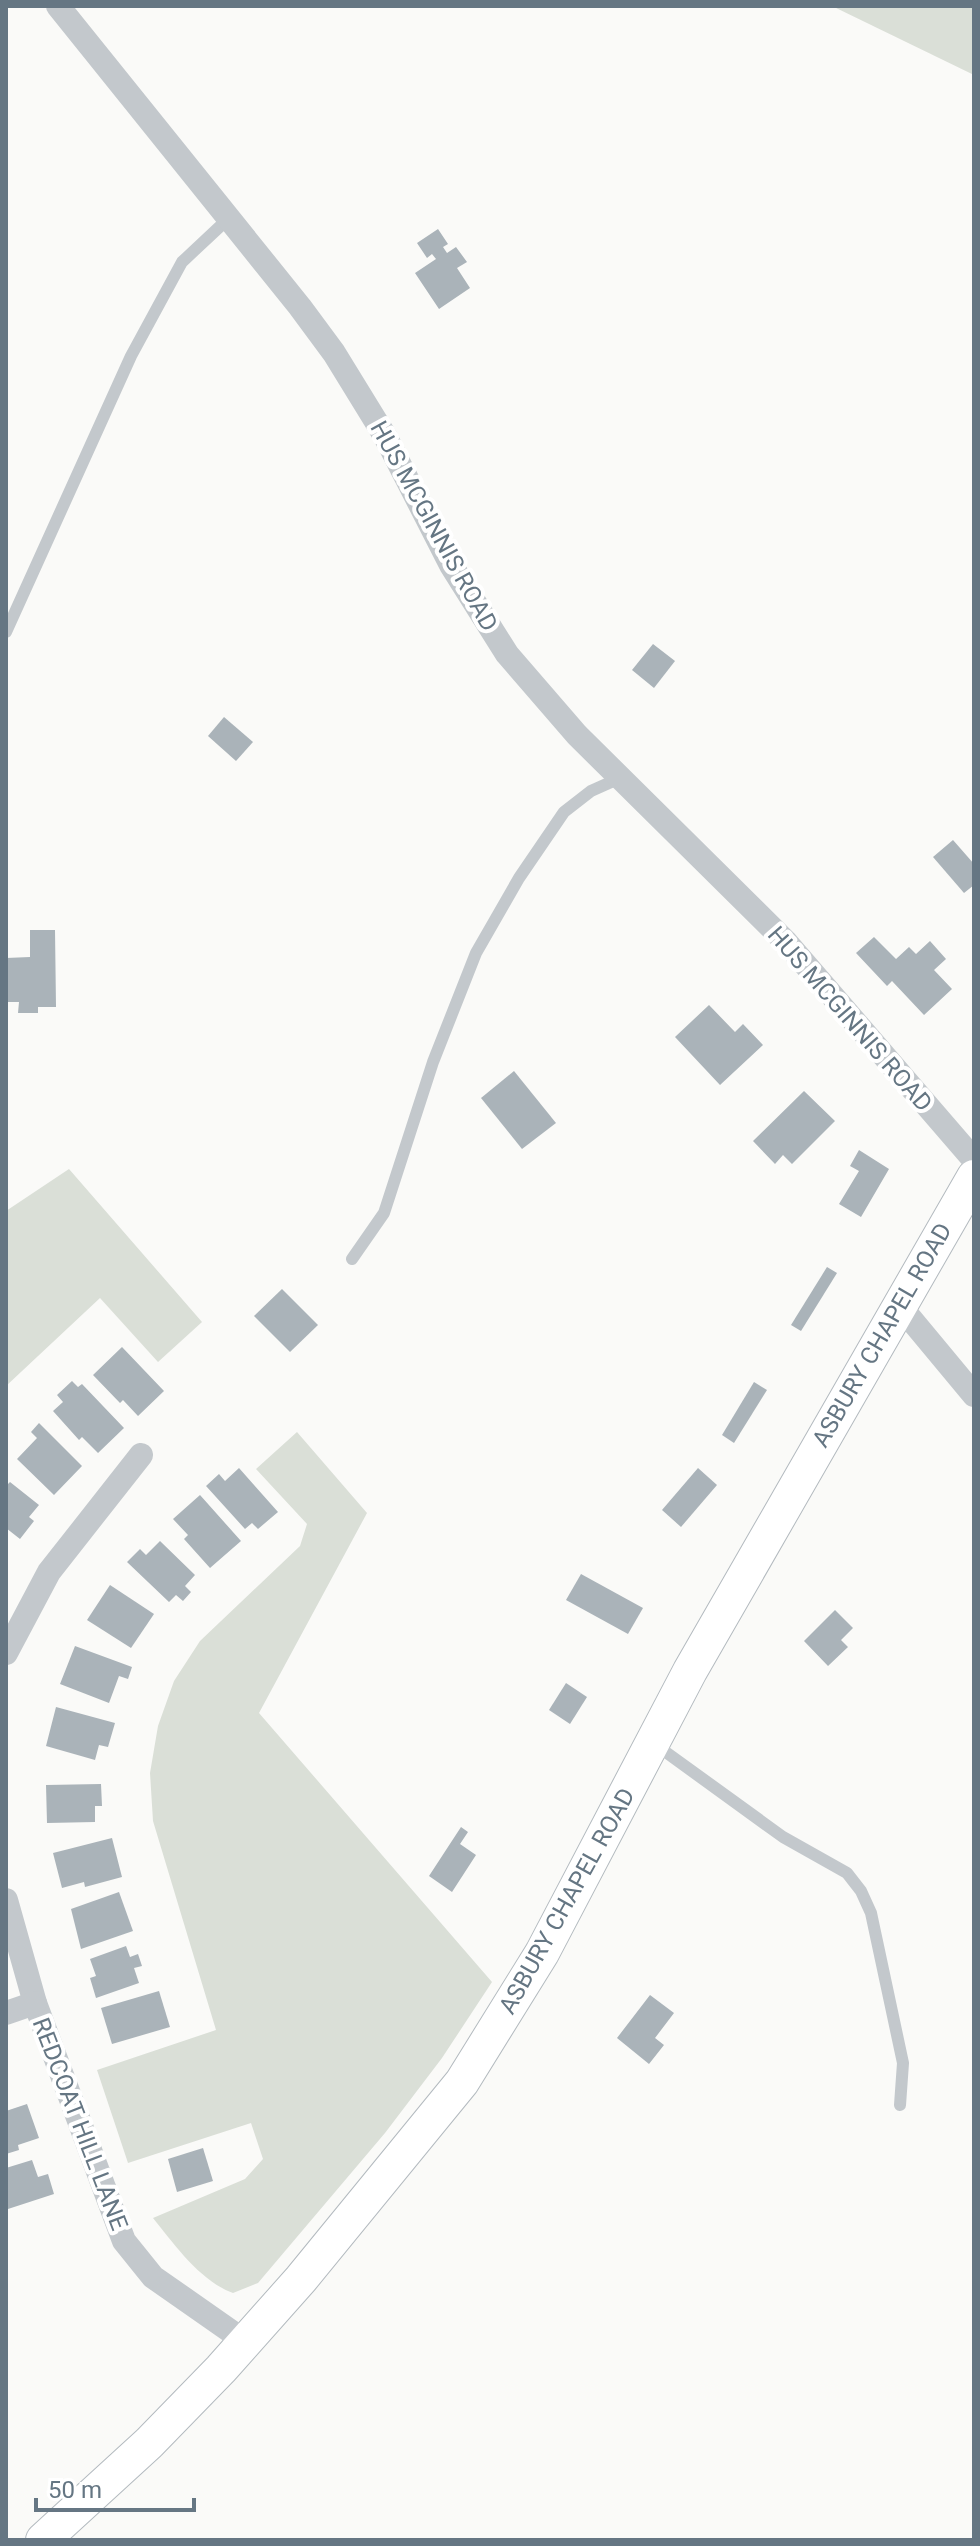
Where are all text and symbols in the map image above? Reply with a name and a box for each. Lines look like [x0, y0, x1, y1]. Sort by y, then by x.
street label: HUS MCGINNIS ROAD [365, 416, 503, 636]
street label: HUS MCGINNIS ROAD [762, 921, 938, 1117]
street label: ASBURY CHAPEL ROAD [806, 1218, 958, 1452]
street label: ASBURY CHAPEL ROAD [493, 1783, 641, 2019]
street label: REDCOAT HILL LANE [27, 2014, 133, 2234]
scale bar [36, 2462, 194, 2512]
text: 50 m [48, 2476, 102, 2504]

